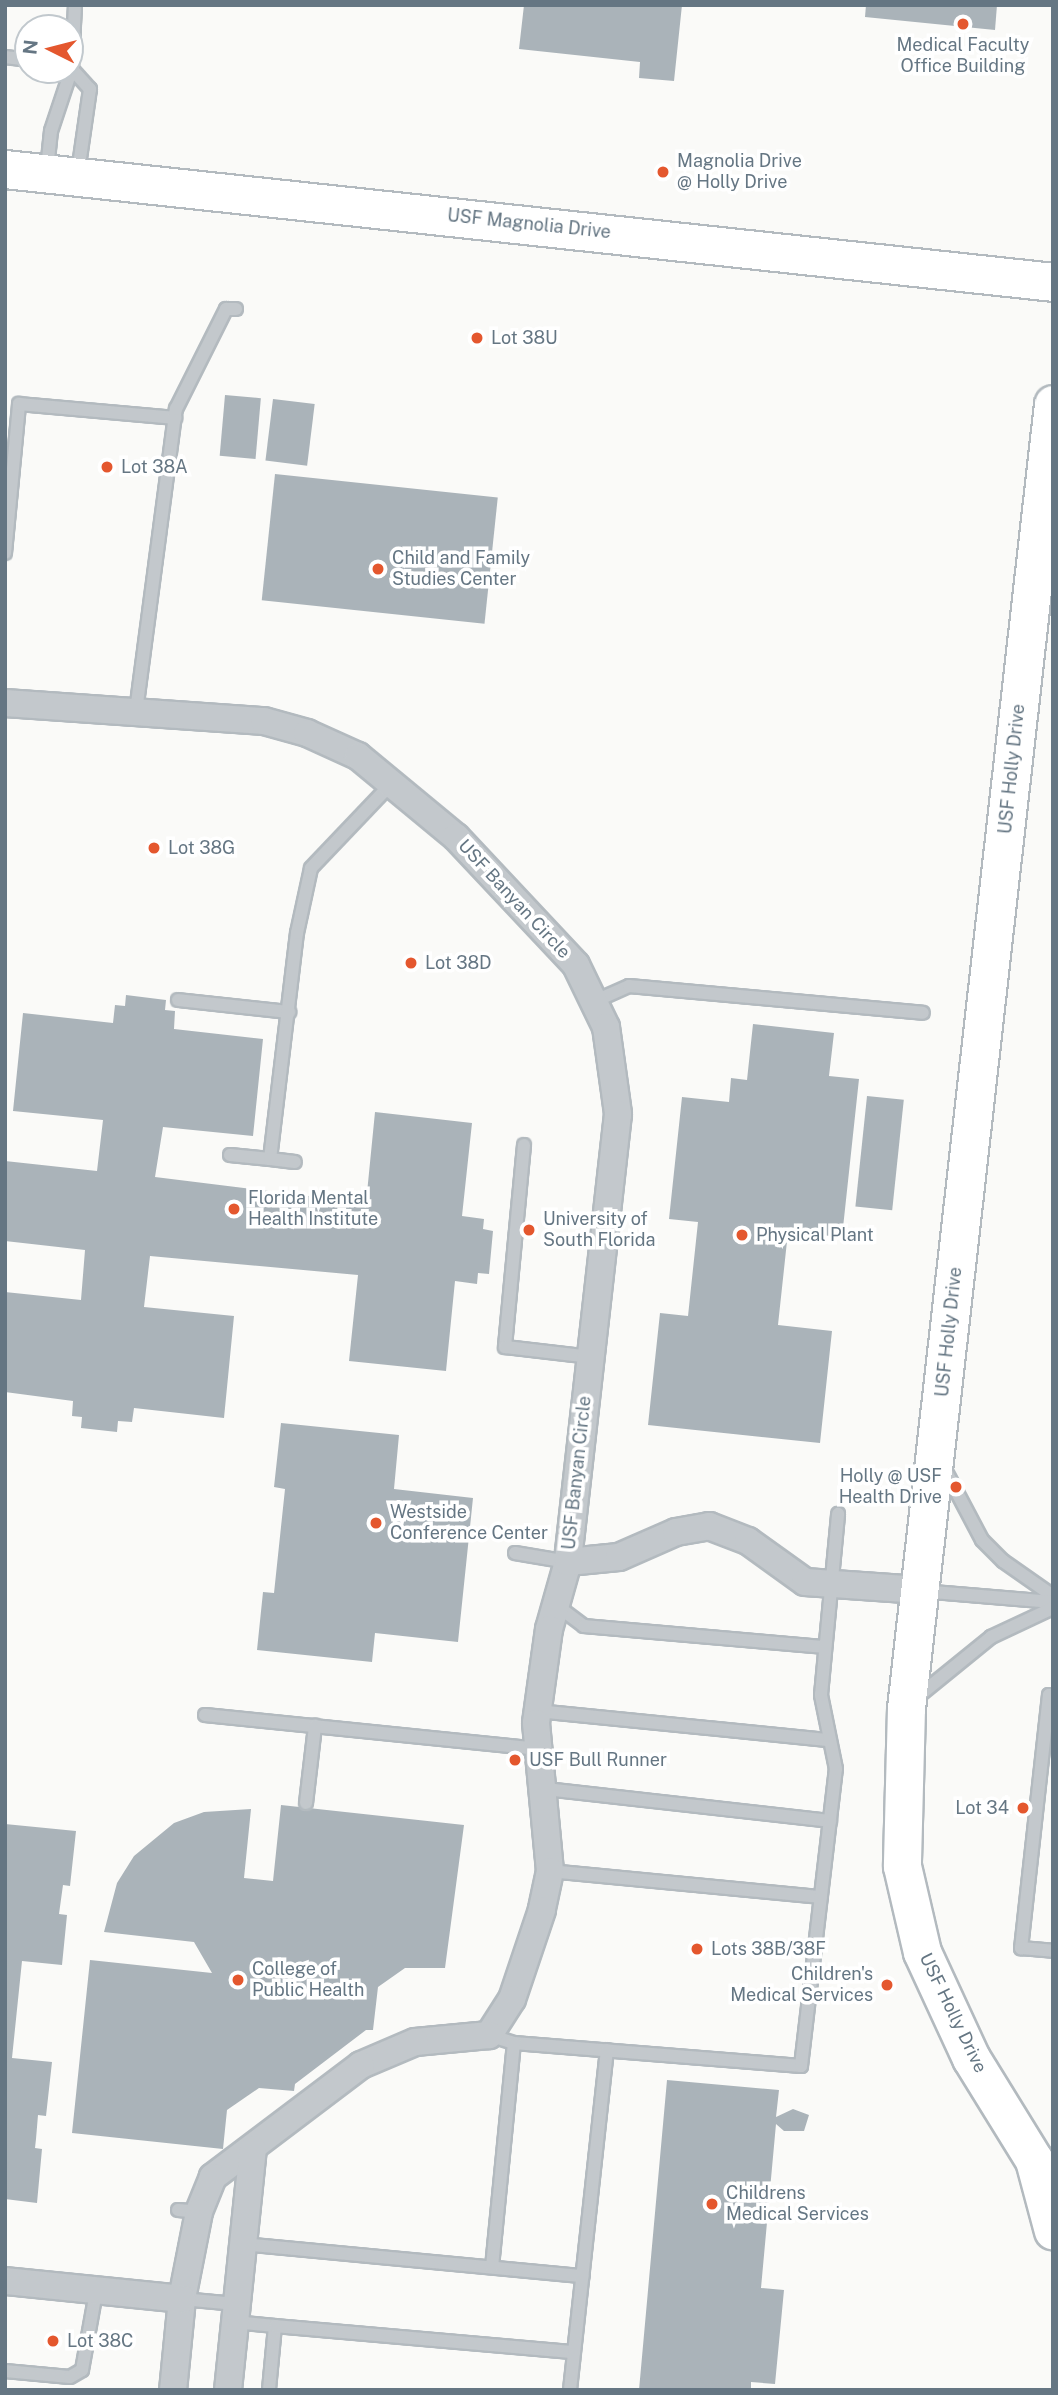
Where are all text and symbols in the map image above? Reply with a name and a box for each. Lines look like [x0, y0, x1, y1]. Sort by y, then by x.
north arrow [14, 14, 84, 84]
marker: Medical Faculty Office Building [955, 16, 971, 32]
place label: Medical Faculty Office Building [897, 35, 1029, 78]
text: N [18, 38, 42, 56]
place label: Magnolia Drive @ Holly Drive [677, 151, 802, 194]
marker: Magnolia Drive @ Holly Drive [655, 164, 671, 180]
street label: USF Magnolia Drive [446, 205, 612, 243]
place label: Lot 38U [491, 327, 558, 349]
marker: Lot 38U [469, 330, 485, 346]
place label: Lot 38A [121, 456, 188, 478]
marker: Lot 38A [99, 459, 115, 475]
place label: Child and Family Studies Center [392, 548, 530, 590]
marker: Child and Family Studies Center [370, 561, 386, 577]
street label: USF Holly Drive [994, 703, 1030, 835]
street label: USF Banyan Circle [453, 835, 575, 963]
place label: Lot 38G [168, 837, 235, 859]
marker: Lot 38G [146, 840, 162, 856]
place label: Lot 38D [425, 952, 492, 974]
marker: Lot 38D [403, 955, 419, 971]
place label: Florida Mental Health Institute [248, 1188, 378, 1230]
marker: Florida Mental Health Institute [226, 1201, 242, 1217]
place label: University of South Florida [543, 1209, 655, 1252]
marker: University of South Florida [521, 1222, 537, 1238]
place label: Physical Plant [756, 1224, 874, 1246]
marker: Physical Plant [734, 1227, 750, 1243]
street label: USF Holly Drive [931, 1266, 967, 1398]
street label: USF Banyan Circle [558, 1395, 596, 1551]
place label: Holly @ USF Health Drive [839, 1466, 942, 1508]
marker: Holly @ USF Health Drive [948, 1479, 964, 1495]
place label: Westside Conference Center [390, 1502, 548, 1544]
marker: Westside Conference Center [368, 1515, 384, 1531]
place label: USF Bull Runner [529, 1749, 667, 1771]
marker: USF Bull Runner [507, 1752, 523, 1768]
place label: Lot 34 [955, 1797, 1009, 1819]
marker: Lot 34 [1015, 1800, 1031, 1816]
place label: Lots 38B/38F [711, 1938, 826, 1960]
marker: Lots 38B/38F [689, 1941, 705, 1957]
street label: USF Holly Drive [915, 1949, 991, 2077]
place label: College of Public Health [252, 1959, 365, 2002]
place label: Children's Medical Services [730, 1964, 873, 2007]
marker: College of Public Health [230, 1972, 246, 1988]
marker: Children's Medical Services [879, 1977, 895, 1993]
place label: Childrens Medical Services [726, 2183, 869, 2226]
marker: Childrens Medical Services [704, 2196, 720, 2212]
place label: Lot 38C [67, 2330, 133, 2352]
marker: Lot 38C [45, 2333, 61, 2349]

